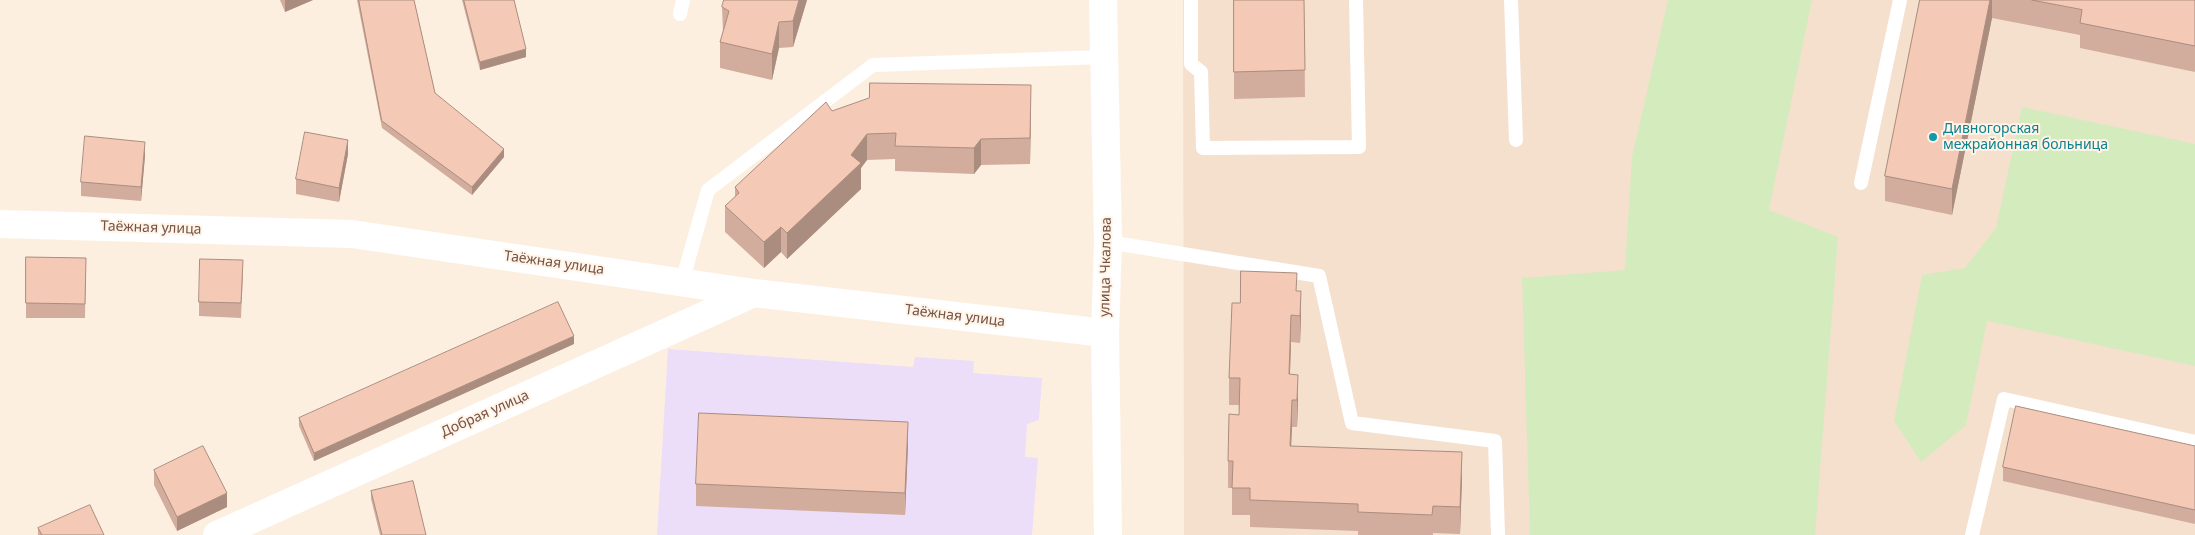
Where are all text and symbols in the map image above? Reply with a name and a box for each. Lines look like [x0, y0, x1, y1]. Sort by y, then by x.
place label: Дивногорская межрайонная больница [1943, 121, 2108, 154]
marker: Дивногорская межрайонная больница [1927, 131, 1939, 143]
street label: улица Чкалова [1097, 217, 1115, 317]
street label: Таёжная улица [100, 218, 202, 238]
street label: Таёжная улица [503, 248, 605, 278]
street label: Таёжная улица [904, 302, 1006, 330]
street label: Добрая улица [438, 387, 532, 441]

